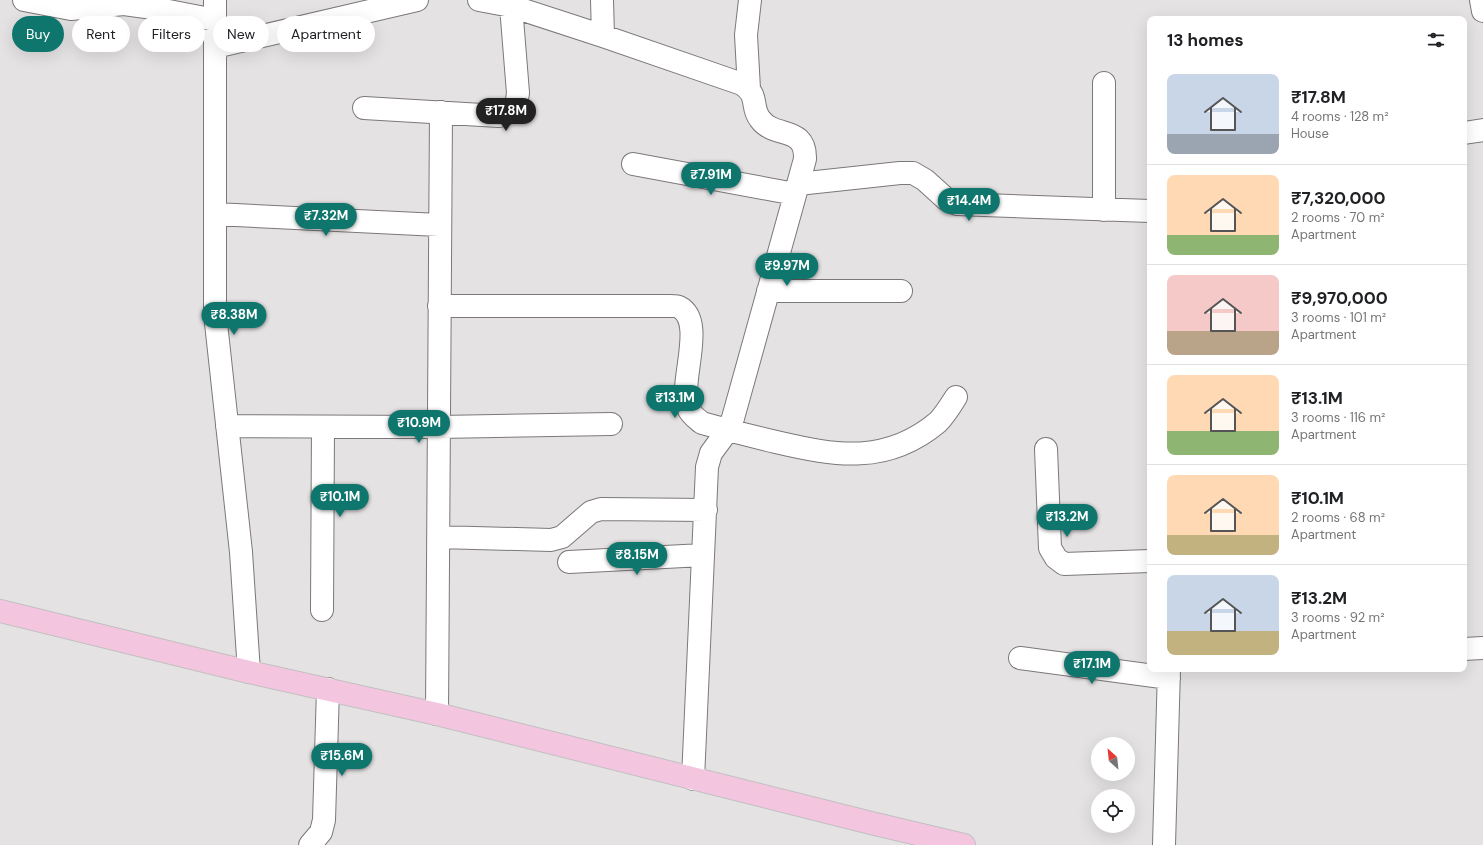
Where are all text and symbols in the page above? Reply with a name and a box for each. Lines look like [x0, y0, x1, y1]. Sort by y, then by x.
chip: Buy [12, 16, 64, 52]
chip: Rent [72, 16, 130, 52]
chip: Filters [138, 16, 205, 52]
chip: New [213, 16, 269, 52]
chip: Apartment [277, 16, 375, 52]
text: 13 homes [1167, 29, 1244, 51]
icon: filters [1425, 29, 1447, 51]
text: ₹17.8M [1291, 86, 1346, 108]
icon: home [1199, 90, 1247, 138]
pin: ₹17.8M [473, 98, 539, 132]
text: ₹17.8M [485, 102, 527, 119]
text: 4 rooms · 128 m² [1291, 108, 1389, 125]
text: House [1291, 125, 1329, 142]
pin: ₹7.91M [678, 162, 744, 196]
text: ₹7.91M [690, 166, 732, 183]
text: ₹7,320,000 [1291, 187, 1385, 209]
pin: ₹14.4M [936, 188, 1002, 222]
icon: home [1199, 191, 1247, 239]
text: ₹14.4M [947, 192, 991, 209]
pin: ₹7.32M [293, 203, 359, 237]
text: ₹7.32M [304, 207, 348, 224]
text: 2 rooms · 70 m² [1291, 209, 1385, 226]
text: Apartment [1291, 226, 1356, 243]
pin: ₹9.97M [754, 253, 820, 287]
text: ₹9.97M [764, 257, 810, 274]
text: ₹9,970,000 [1291, 287, 1388, 309]
icon: home [1199, 291, 1247, 339]
pin: ₹8.38M [201, 302, 267, 336]
text: ₹8.38M [210, 306, 258, 323]
text: 3 rooms · 101 m² [1291, 309, 1386, 326]
text: Apartment [1291, 326, 1356, 343]
pin: ₹13.1M [642, 385, 708, 419]
text: ₹13.1M [1291, 387, 1343, 409]
text: ₹13.1M [655, 389, 695, 406]
icon: home [1199, 391, 1247, 439]
text: 3 rooms · 116 m² [1291, 409, 1385, 426]
pin: ₹10.9M [386, 410, 452, 444]
text: ₹10.9M [397, 414, 441, 431]
text: Apartment [1291, 426, 1356, 443]
pin: ₹10.1M [307, 484, 373, 518]
text: ₹10.1M [1291, 487, 1344, 509]
text: ₹10.1M [320, 488, 360, 505]
icon: home [1199, 491, 1247, 539]
pin: ₹13.2M [1034, 504, 1100, 538]
text: ₹13.2M [1046, 508, 1088, 525]
text: 2 rooms · 68 m² [1291, 509, 1385, 526]
text: Apartment [1291, 526, 1356, 543]
pin: ₹8.15M [604, 542, 670, 576]
text: ₹8.15M [615, 546, 659, 563]
text: ₹13.2M [1291, 587, 1347, 609]
icon: home [1199, 591, 1247, 639]
text: 3 rooms · 92 m² [1291, 609, 1384, 626]
text: Apartment [1291, 626, 1356, 643]
pin: ₹17.1M [1059, 651, 1125, 685]
text: ₹17.1M [1073, 655, 1111, 672]
north arrow [1091, 737, 1135, 781]
map controls [1091, 737, 1135, 833]
pin: ₹15.6M [309, 743, 375, 777]
text: ₹15.6M [320, 747, 364, 764]
button: locate [1091, 789, 1135, 833]

